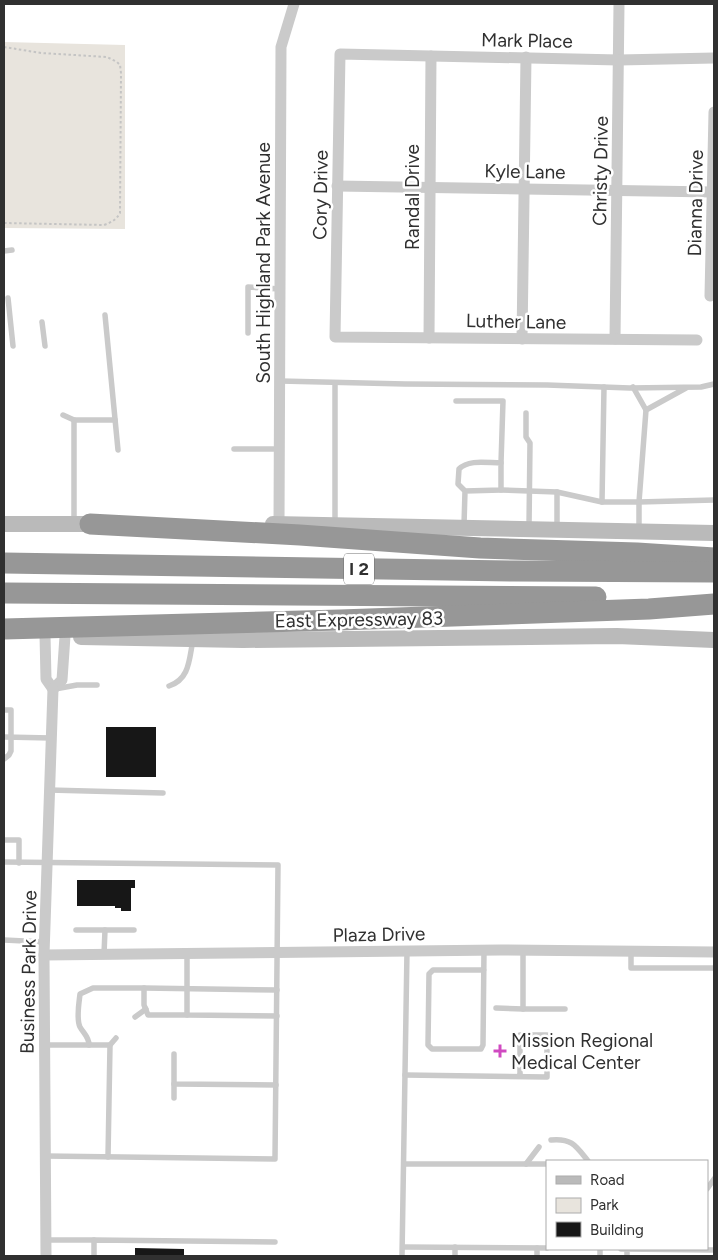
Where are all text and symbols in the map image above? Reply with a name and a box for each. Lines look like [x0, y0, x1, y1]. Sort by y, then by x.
street label: Mark Place [481, 28, 573, 53]
street label: Christy Drive [588, 116, 613, 226]
street label: South Highland Park Avenue [252, 142, 275, 384]
street label: Randal Drive [401, 144, 424, 250]
street label: Dianna Drive [683, 149, 708, 257]
street label: Cory Drive [308, 150, 333, 240]
street label: Kyle Lane [484, 159, 566, 184]
street label: Luther Lane [466, 309, 566, 334]
road number: I 2 [344, 554, 374, 584]
street label: East Expressway 83 [275, 607, 443, 632]
street label: Business Park Drive [16, 890, 41, 1054]
street label: Plaza Drive [333, 922, 425, 947]
place label: Mission Regional Medical Center [511, 1029, 653, 1074]
marker: Mission Regional Medical Center [493, 1044, 507, 1058]
legend [546, 1160, 708, 1250]
text: Road [590, 1171, 625, 1189]
text: Park [590, 1196, 619, 1214]
text: Building [590, 1221, 644, 1239]

